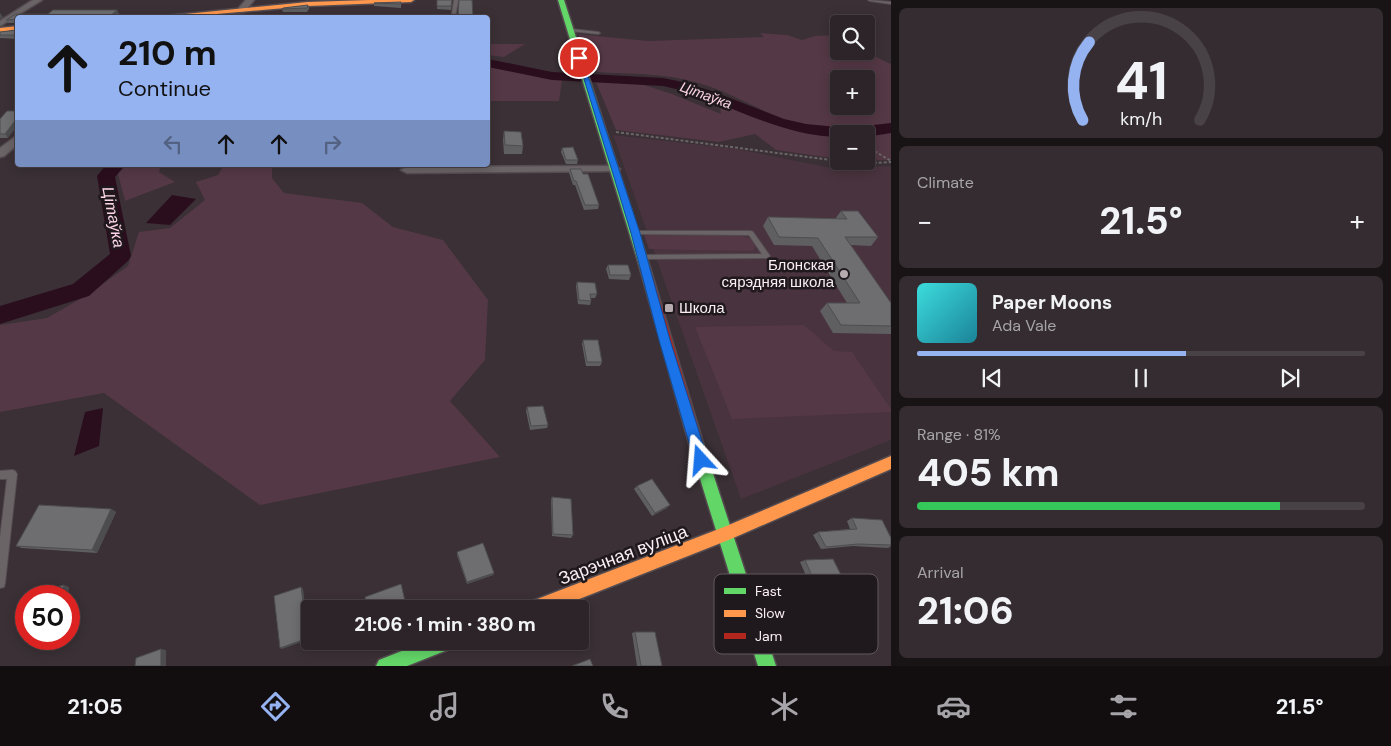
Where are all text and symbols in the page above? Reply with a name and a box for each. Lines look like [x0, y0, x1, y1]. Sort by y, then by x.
map controls [830, 15, 875, 170]
button: search [830, 15, 875, 60]
text: 210 m [118, 30, 217, 76]
icon: ahead [35, 35, 100, 100]
pin [558, 37, 600, 79]
icon: arrive [565, 44, 593, 72]
text: 41 [1115, 47, 1167, 115]
button: + [830, 70, 875, 115]
text: Continue [118, 74, 211, 103]
water label: Цітаўка [678, 77, 735, 113]
text: km/h [1120, 107, 1162, 131]
button: − [830, 125, 875, 170]
icon: left [159, 130, 187, 158]
icon: ahead [212, 130, 240, 158]
icon: ahead [265, 130, 293, 158]
icon: right [318, 130, 346, 158]
text: Climate [917, 172, 974, 193]
water label: Цітаўка [97, 185, 130, 249]
text: 21.5° [1099, 196, 1183, 246]
text: − [917, 203, 932, 240]
text: + [1350, 203, 1365, 240]
place label: Блонская сярэдняя школа [722, 255, 835, 292]
marker: Блонская сярэдняя школа [838, 268, 850, 280]
text: Paper Moons [992, 290, 1112, 315]
place label: Школа [679, 298, 725, 318]
marker: Школа [663, 302, 675, 314]
text: Ada Vale [992, 315, 1056, 336]
icon: previous [978, 364, 1006, 392]
icon: pause [1127, 364, 1155, 392]
icon: next [1276, 364, 1304, 392]
text: Range · 81% [917, 424, 1001, 445]
position arrow [674, 433, 726, 485]
text: 405 km [917, 448, 1059, 498]
street label: Зарэчная вуліца [555, 519, 692, 591]
text: Arrival [917, 562, 964, 583]
legend [714, 574, 878, 654]
text: Fast [755, 582, 782, 600]
speed limit sign: 50 [15, 585, 80, 650]
text: 21:06 [917, 586, 1014, 636]
text: Slow [755, 604, 785, 622]
text: 21:06 · 1 min · 380 m [354, 612, 536, 637]
text: Jam [755, 627, 782, 645]
icon: directions [258, 689, 293, 724]
icon: music [427, 689, 462, 724]
icon: phone [597, 689, 632, 724]
icon: climate [767, 689, 802, 724]
icon: car [936, 689, 971, 724]
icon: filters [1106, 689, 1141, 724]
text: 21:05 [67, 692, 123, 721]
text: 21.5° [1276, 692, 1324, 721]

